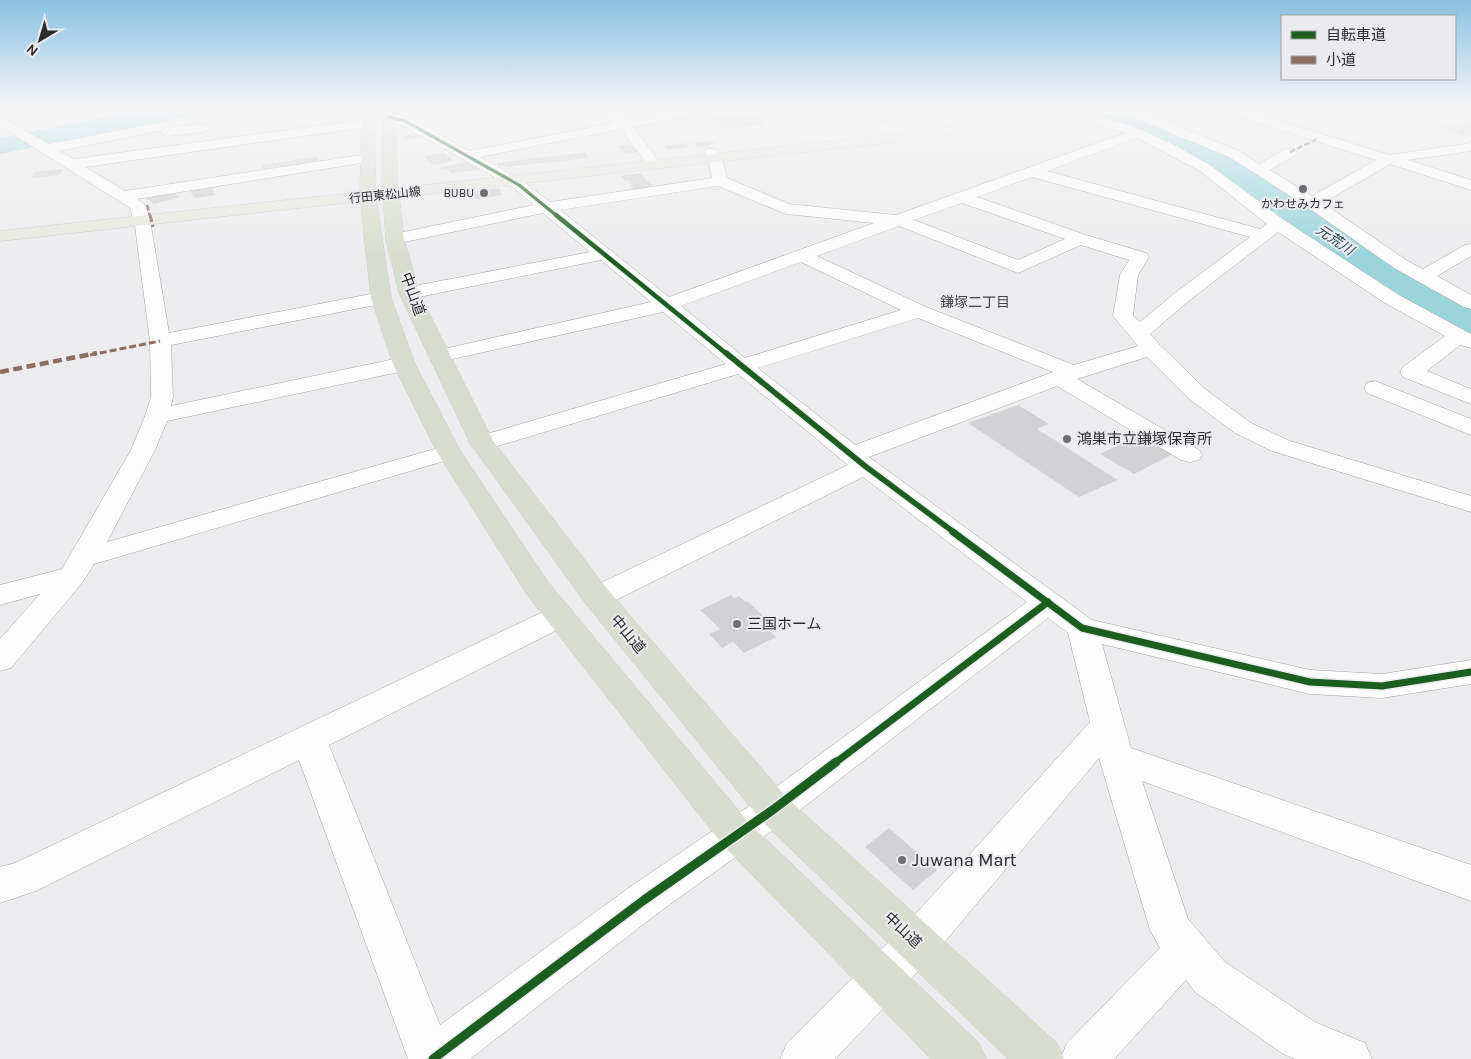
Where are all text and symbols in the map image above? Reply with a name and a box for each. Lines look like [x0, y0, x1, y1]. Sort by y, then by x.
north arrow [15, 15, 65, 65]
legend [1281, 15, 1456, 80]
text: 自転車道 [1326, 26, 1386, 44]
text: N [23, 40, 41, 60]
text: 小道 [1326, 51, 1356, 69]
marker: かわせみカフェ [1297, 183, 1309, 195]
street label: 行田東松山線 [348, 184, 422, 206]
place label: BUBU [443, 186, 474, 200]
marker: BUBU [478, 187, 490, 199]
place label: かわせみカフェ [1261, 197, 1345, 211]
water label: 元荒川 [1313, 221, 1359, 260]
street label: 中山道 [397, 270, 429, 318]
district label: 鎌塚二丁目 [940, 294, 1010, 311]
place label: 鴻巣市立鎌塚保育所 [1077, 430, 1212, 448]
marker: 鴻巣市立鎌塚保育所 [1061, 433, 1073, 445]
street label: 中山道 [607, 611, 649, 657]
place label: 三国ホーム [747, 615, 822, 633]
marker: 三国ホーム [731, 618, 743, 630]
place label: Juwana Mart [912, 849, 1017, 871]
marker: Juwana Mart [896, 854, 908, 866]
street label: 中山道 [880, 908, 926, 952]

